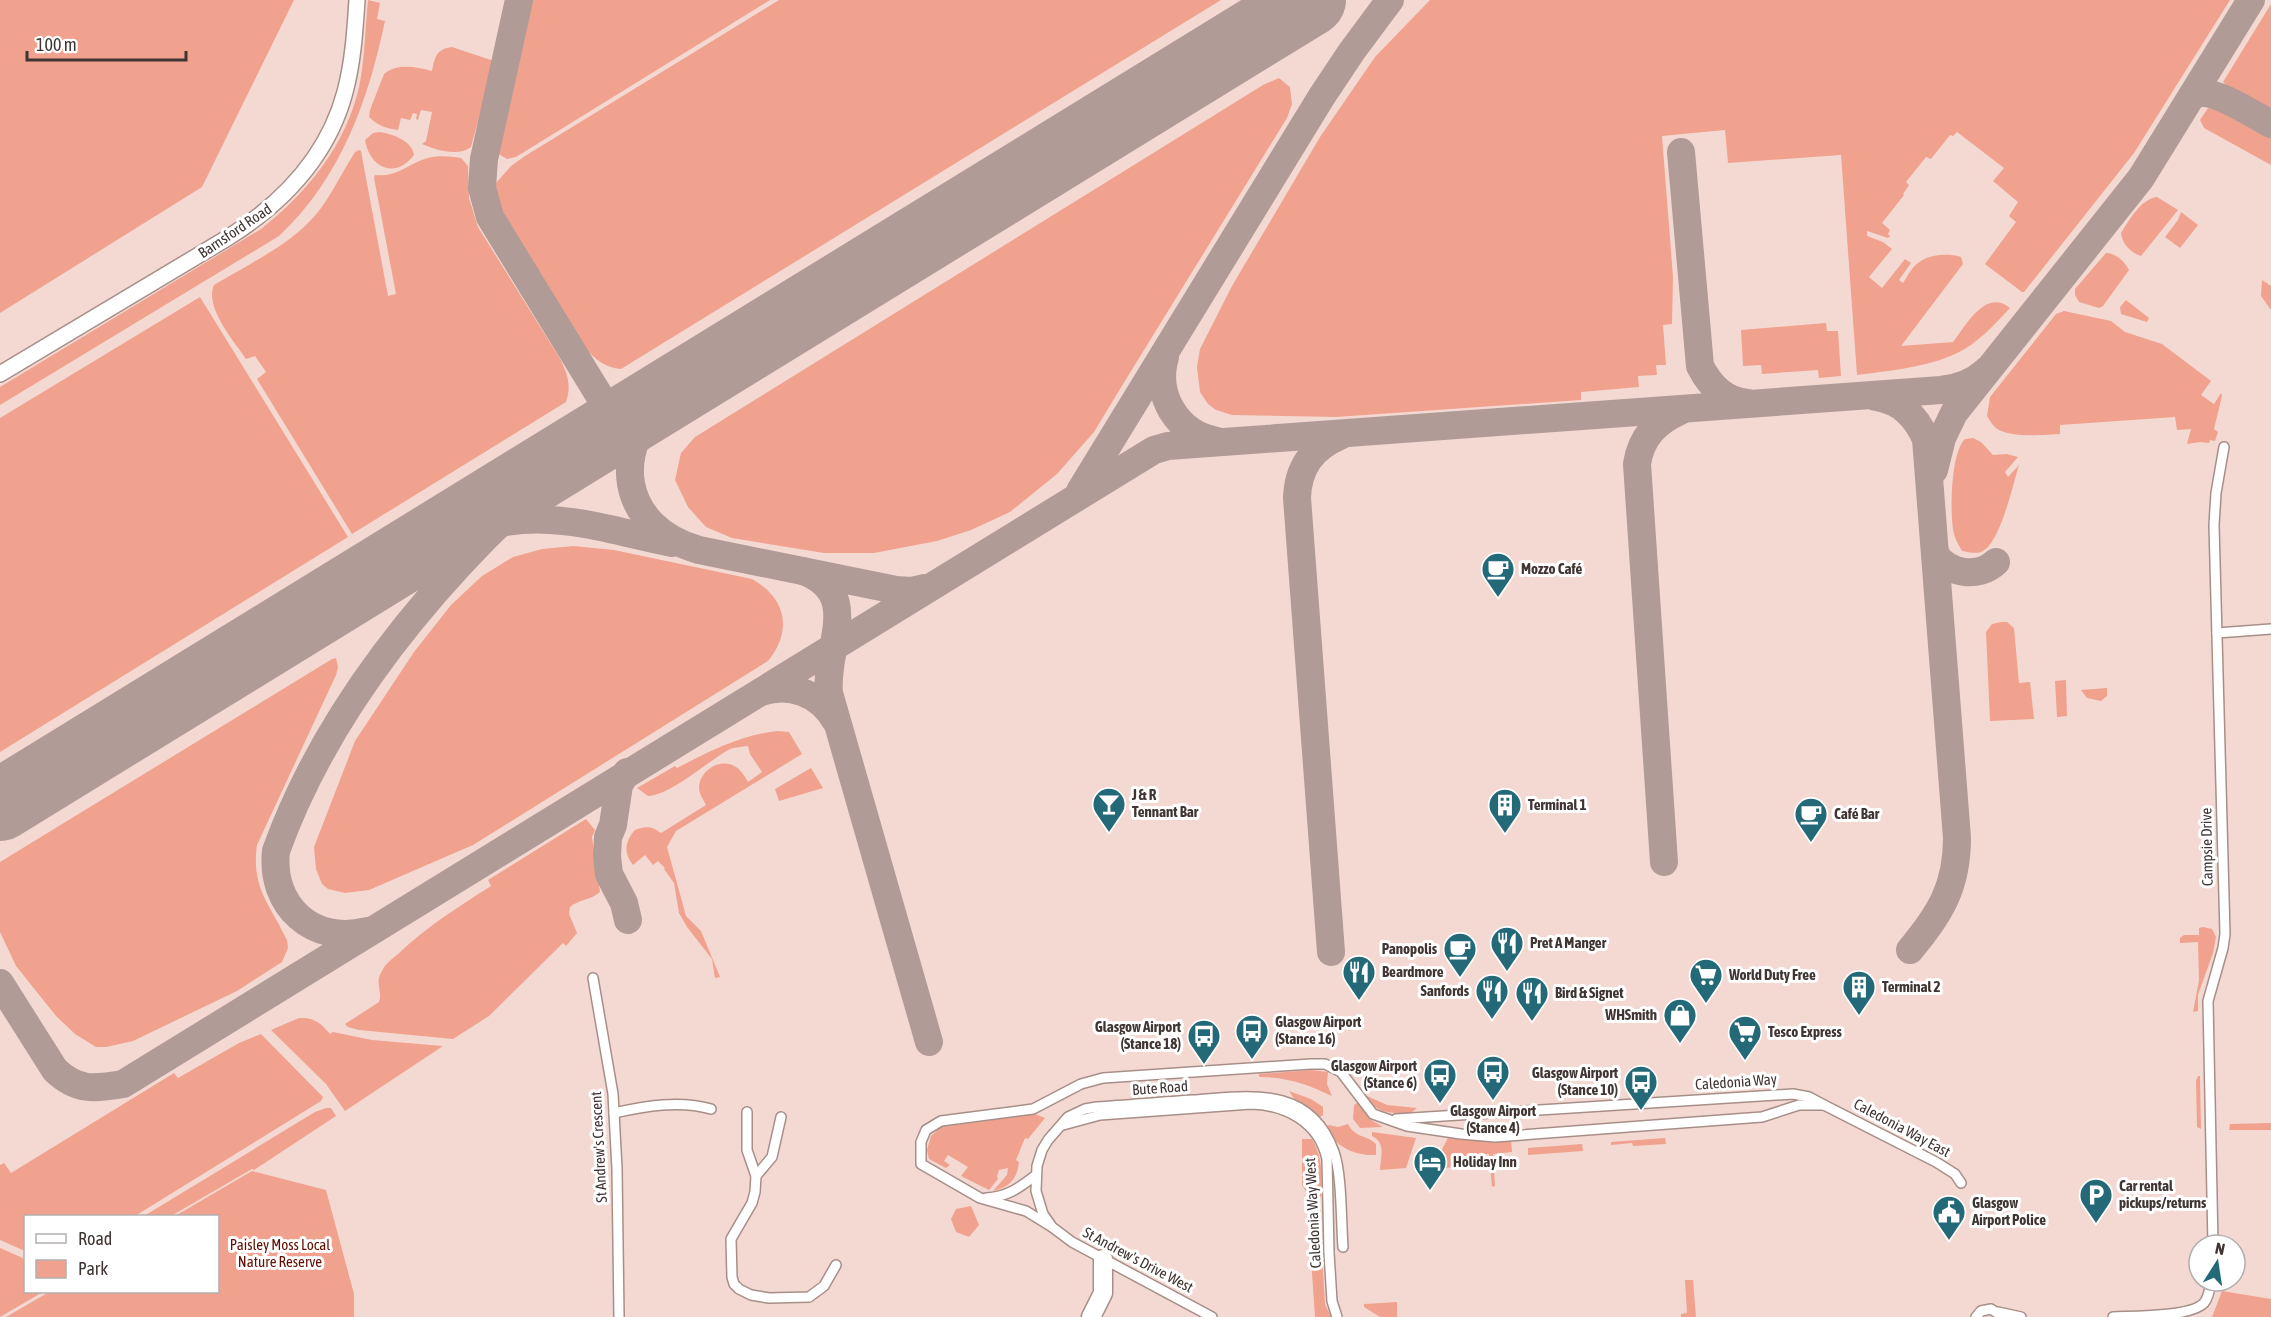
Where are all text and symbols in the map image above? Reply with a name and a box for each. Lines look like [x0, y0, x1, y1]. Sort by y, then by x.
scale bar [27, 24, 186, 62]
text: 100 m [36, 34, 77, 55]
street label: Barnsford Road [195, 200, 275, 261]
cafe icon: Mozzo Café [1480, 551, 1516, 598]
place label: Mozzo Café [1521, 560, 1583, 577]
bar icon: J & R Tennant Bar [1091, 786, 1127, 833]
place label: J & R Tennant Bar [1131, 786, 1199, 820]
building icon: Terminal 1 [1487, 787, 1523, 834]
place label: Terminal 1 [1528, 796, 1587, 813]
cafe icon: Café Bar [1793, 796, 1829, 843]
place label: Café Bar [1834, 805, 1880, 822]
street label: Campsie Drive [2197, 808, 2216, 886]
restaurant icon: Pret A Manger [1489, 925, 1525, 972]
cafe icon: Panopolis [1442, 931, 1478, 978]
place label: Pret A Manger [1530, 934, 1607, 951]
place label: Panopolis [1382, 940, 1438, 957]
restaurant icon: Beardmore [1341, 954, 1377, 1001]
supermarket icon: World Duty Free [1688, 957, 1724, 1004]
place label: Beardmore [1382, 963, 1444, 980]
place label: World Duty Free [1728, 966, 1816, 983]
building icon: Terminal 2 [1841, 969, 1877, 1016]
restaurant icon: Sanfords [1474, 973, 1510, 1020]
restaurant icon: Bird & Signet [1514, 975, 1550, 1022]
place label: Terminal 2 [1882, 978, 1941, 995]
place label: Sanfords [1420, 982, 1470, 999]
place label: Bird & Signet [1555, 984, 1624, 1001]
shop icon: WHSmith [1662, 997, 1698, 1044]
place label: WHSmith [1604, 1006, 1657, 1023]
bus stop icon: Glasgow Airport (Stance 16) [1234, 1013, 1270, 1060]
place label: Glasgow Airport (Stance 16) [1275, 1013, 1362, 1047]
supermarket icon: Tesco Express [1727, 1014, 1763, 1061]
place label: Glasgow Airport (Stance 18) [1095, 1018, 1182, 1052]
bus stop icon: Glasgow Airport (Stance 18) [1186, 1018, 1222, 1065]
place label: Tesco Express [1768, 1023, 1843, 1040]
bus stop icon: Glasgow Airport (Stance 4) [1475, 1054, 1511, 1101]
place label: Glasgow Airport (Stance 6) [1331, 1057, 1418, 1091]
bus stop icon: Glasgow Airport (Stance 6) [1422, 1057, 1458, 1104]
place label: Glasgow Airport (Stance 10) [1532, 1064, 1619, 1098]
bus stop icon: Glasgow Airport (Stance 10) [1623, 1064, 1659, 1111]
street label: Caledonia Way [1695, 1070, 1777, 1093]
street label: Bute Road [1131, 1077, 1189, 1098]
street label: St Andrew's Crescent [587, 1091, 610, 1203]
street label: Caledonia Way East [1851, 1095, 1953, 1160]
place label: Glasgow Airport (Stance 4) [1450, 1102, 1537, 1136]
hotel icon: Holiday Inn [1412, 1144, 1448, 1191]
place label: Holiday Inn [1453, 1153, 1517, 1170]
street label: Caledonia Way West [1301, 1157, 1324, 1269]
parking icon: Car rental pickups/returns [2078, 1177, 2114, 1224]
place label: Car rental pickups/returns [2119, 1177, 2207, 1211]
public building icon: Glasgow Airport Police [1931, 1194, 1967, 1241]
place label: Glasgow Airport Police [1971, 1194, 2046, 1228]
legend [24, 1215, 219, 1293]
street label: St Andrew's Drive West [1080, 1223, 1196, 1296]
text: Road [78, 1228, 112, 1249]
north arrow [2187, 1233, 2247, 1293]
park label: Paisley Moss Local Nature Reserve [230, 1236, 330, 1270]
text: N [2214, 1239, 2227, 1258]
text: Park [78, 1258, 108, 1279]

